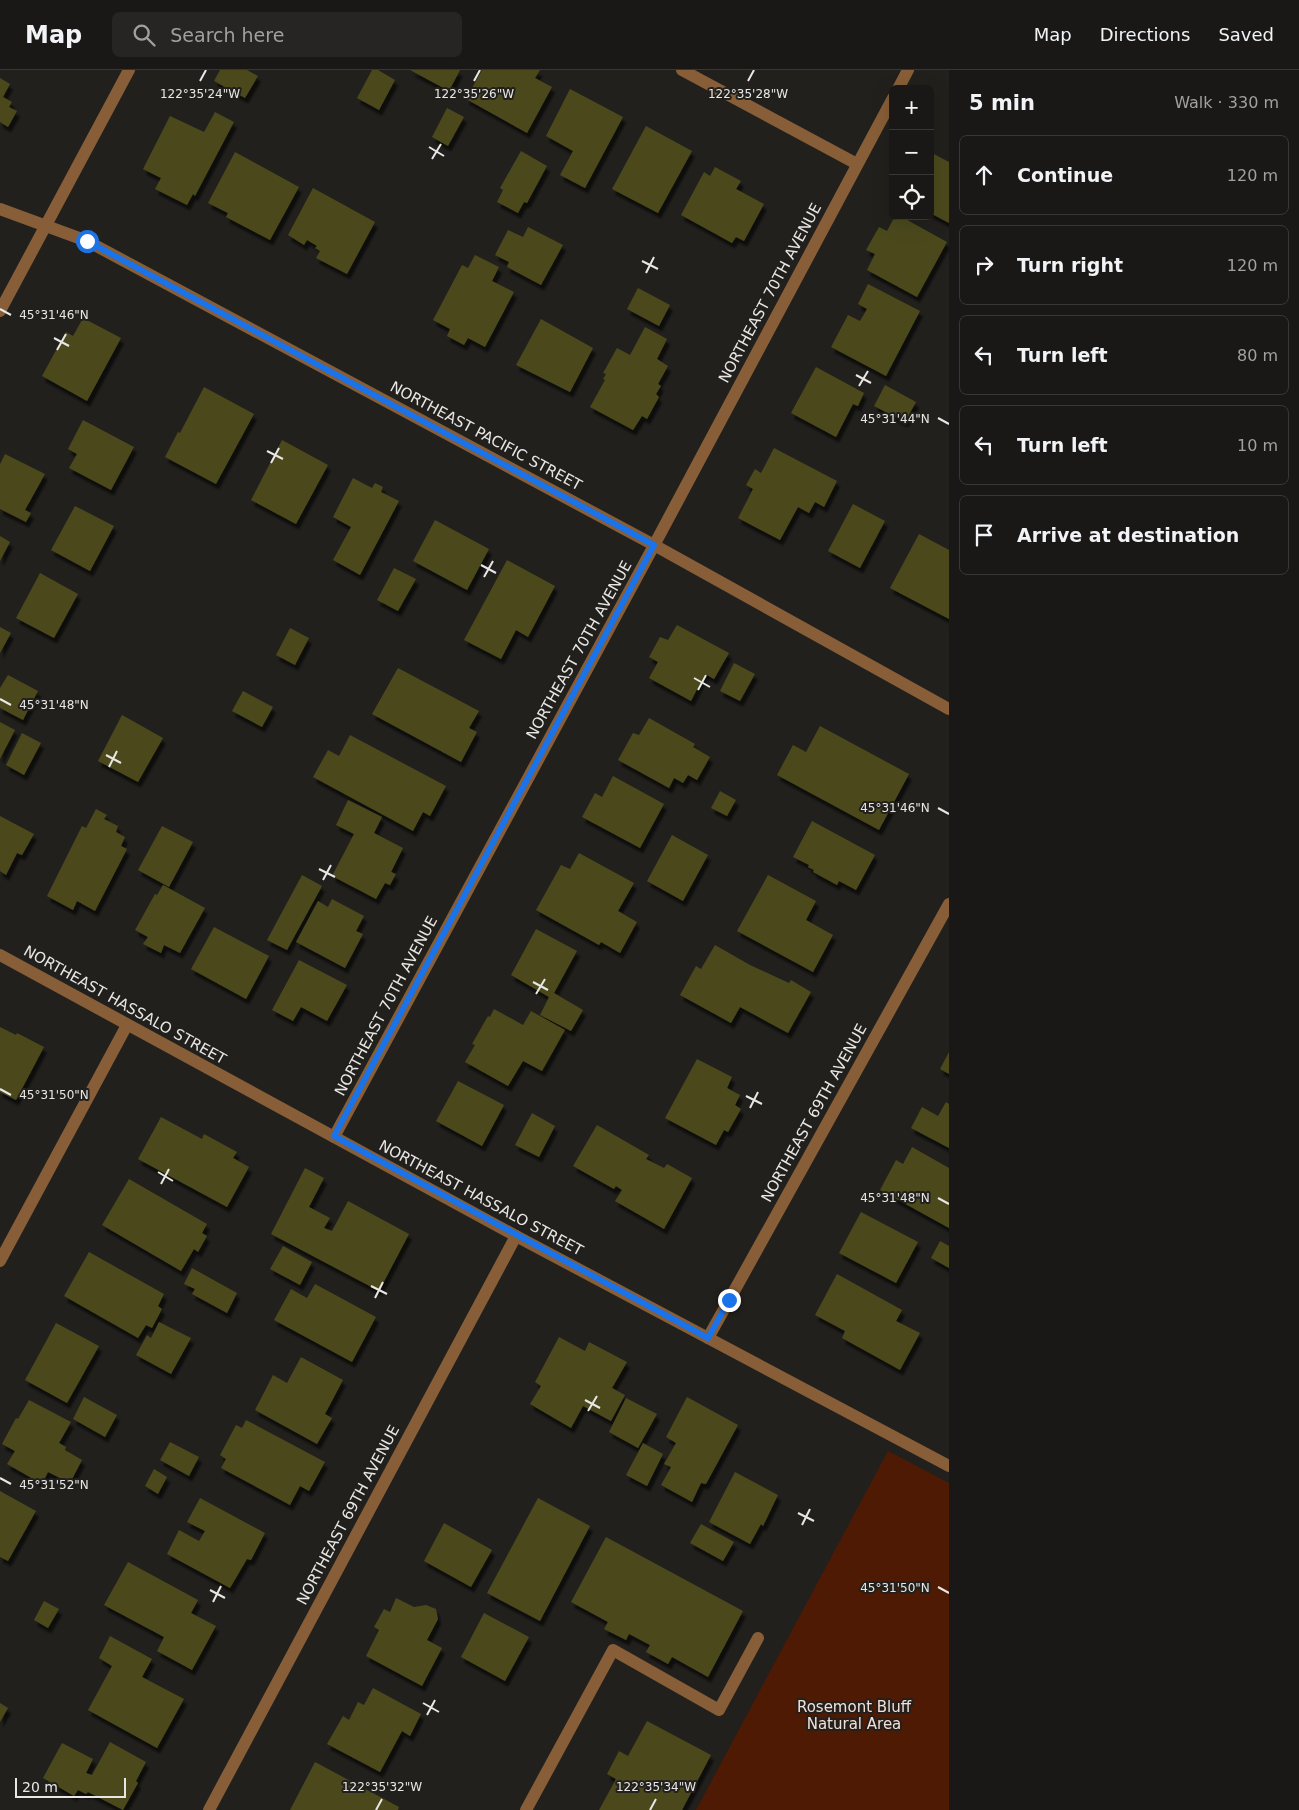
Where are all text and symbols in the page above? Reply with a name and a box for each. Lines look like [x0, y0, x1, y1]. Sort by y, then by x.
search box [112, 12, 462, 57]
text: Map [25, 21, 82, 49]
icon: search [130, 21, 158, 49]
text: Search here [170, 24, 284, 46]
text: Map [1034, 24, 1072, 45]
text: Directions [1100, 24, 1190, 45]
text: Saved [1218, 24, 1274, 45]
map controls [889, 85, 934, 220]
button: + [889, 85, 934, 130]
text: 122°35'24"W [160, 87, 240, 101]
text: 122°35'26"W [434, 87, 514, 101]
text: 122°35'28"W [708, 87, 788, 101]
text: 5 min [969, 91, 1035, 115]
text: Walk · 330 m [1174, 93, 1279, 112]
button: − [889, 130, 934, 175]
icon: ahead [970, 161, 998, 189]
text: Continue [1017, 164, 1113, 186]
text: 120 m [1227, 166, 1278, 185]
button: locate [889, 175, 934, 220]
street label: NORTHEAST 70TH AVENUE [715, 200, 825, 386]
route start [76, 230, 99, 253]
icon: right [970, 251, 998, 279]
text: Turn right [1017, 254, 1123, 276]
text: 120 m [1227, 256, 1278, 275]
text: 45°31'46"N [19, 308, 89, 322]
icon: left [970, 341, 998, 369]
text: Turn left [1017, 344, 1108, 366]
text: 80 m [1237, 346, 1278, 365]
street label: NORTHEAST PACIFIC STREET [387, 378, 586, 495]
text: 45°31'44"N [860, 412, 930, 426]
icon: left [970, 431, 998, 459]
text: Turn left [1017, 434, 1108, 456]
text: 10 m [1237, 436, 1278, 455]
icon: arrive [970, 521, 998, 549]
text: Arrive at destination [1017, 524, 1239, 546]
street label: NORTHEAST 70TH AVENUE [522, 558, 636, 742]
text: 45°31'48"N [19, 698, 89, 712]
text: 45°31'46"N [860, 801, 930, 815]
street label: NORTHEAST 70TH AVENUE [331, 913, 441, 1099]
street label: NORTHEAST HASSALO STREET [21, 942, 230, 1069]
street label: NORTHEAST 69TH AVENUE [757, 1021, 871, 1205]
text: 45°31'50"N [19, 1088, 89, 1102]
street label: NORTHEAST HASSALO STREET [376, 1136, 587, 1260]
text: 45°31'48"N [860, 1191, 930, 1205]
route end [718, 1289, 741, 1312]
street label: NORTHEAST 69TH AVENUE [293, 1422, 403, 1608]
text: 45°31'52"N [19, 1478, 89, 1492]
text: 45°31'50"N [860, 1581, 930, 1595]
park label: Rosemont Bluff Natural Area [797, 1698, 912, 1733]
scale bar [15, 1775, 126, 1798]
text: 20 m [22, 1779, 58, 1795]
text: 122°35'32"W [342, 1780, 422, 1794]
text: 122°35'34"W [616, 1780, 696, 1794]

